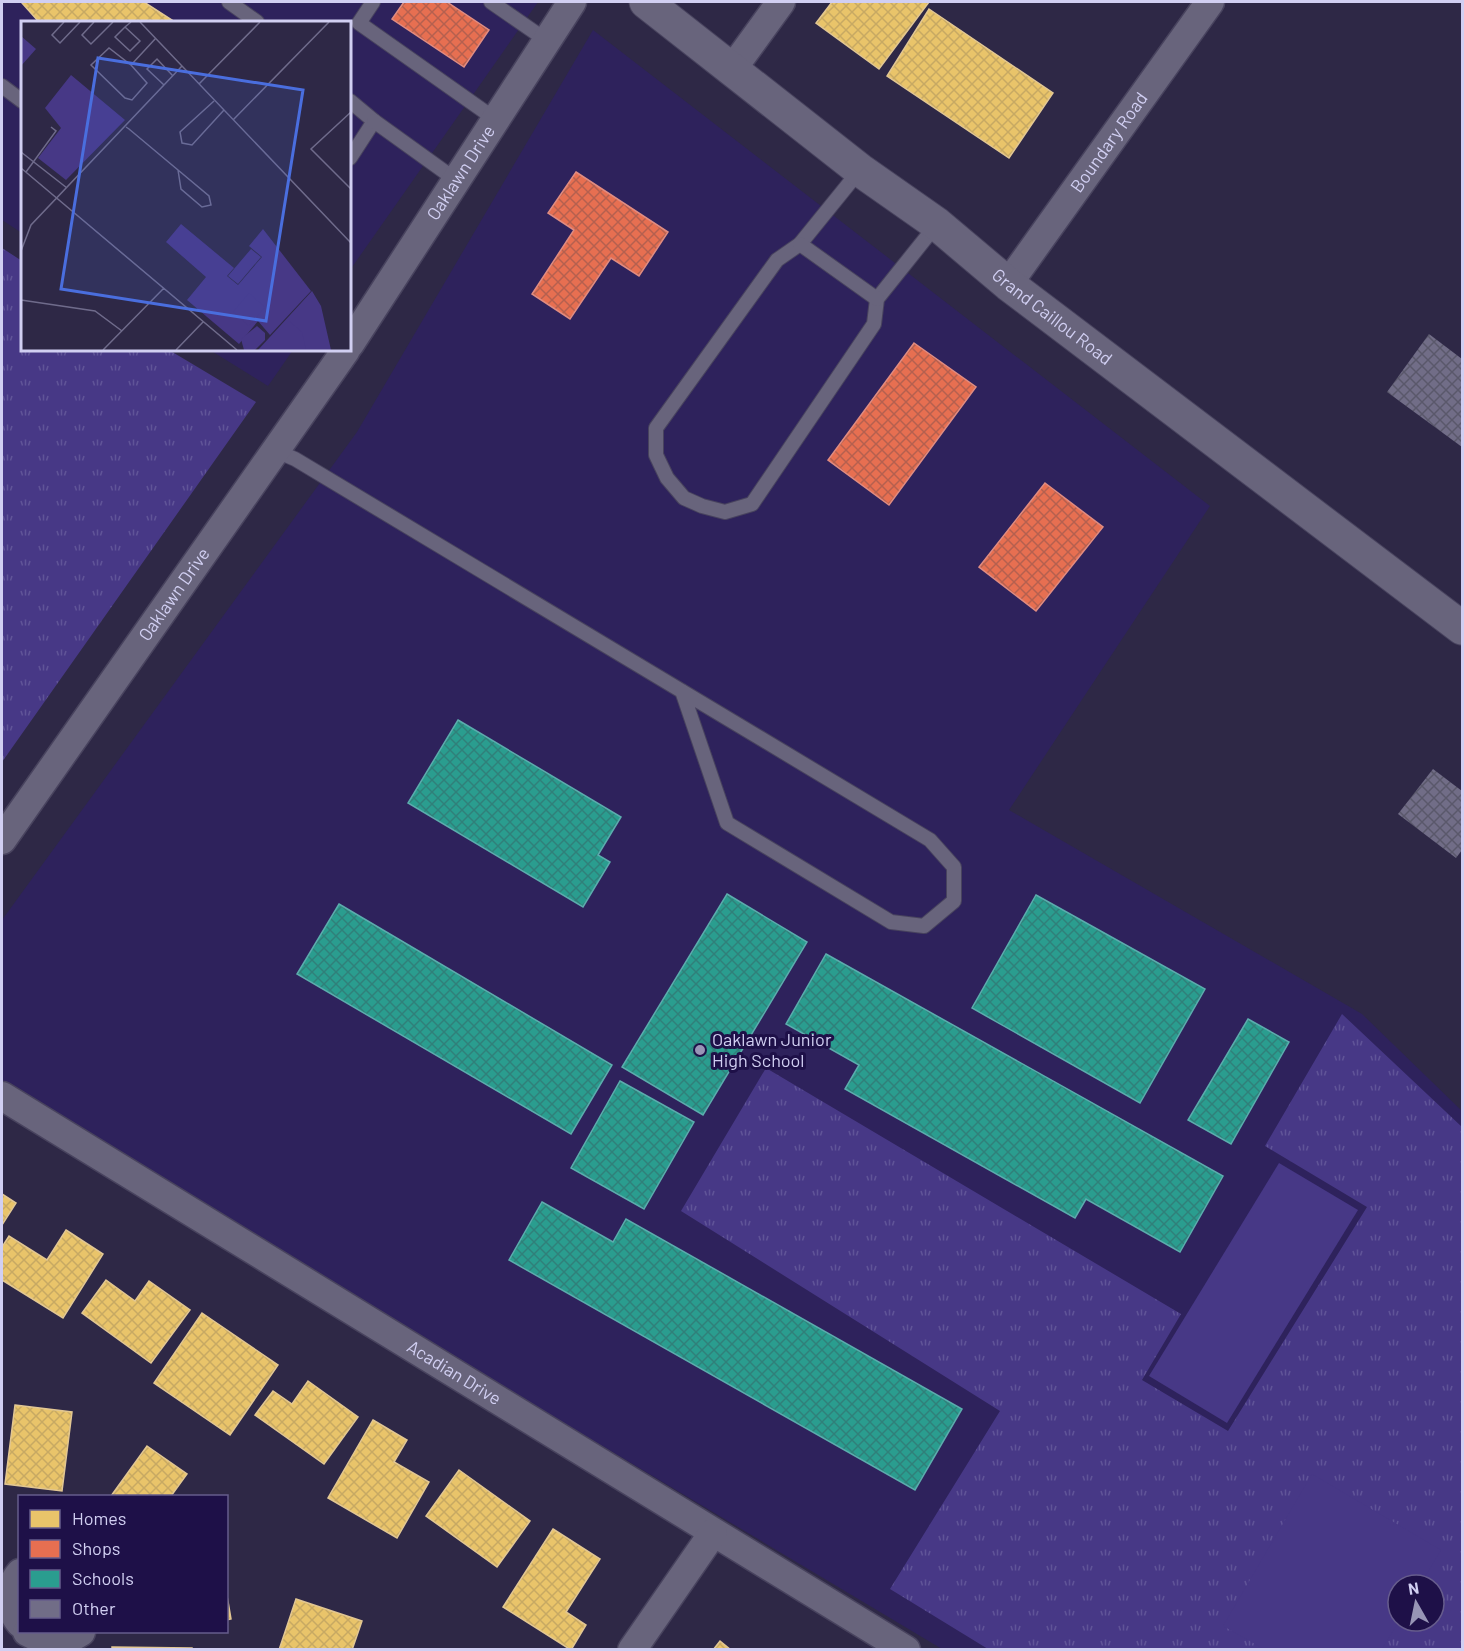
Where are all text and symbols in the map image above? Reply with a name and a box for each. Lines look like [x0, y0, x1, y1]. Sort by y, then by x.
inset map [21, 21, 351, 351]
street label: Boundary Road [1065, 88, 1152, 196]
street label: Oaklawn Drive [421, 121, 499, 224]
street label: Grand Caillou Road [988, 263, 1117, 369]
street label: Oaklawn Drive [133, 543, 214, 645]
place label: Oaklawn Junior High School [712, 1028, 832, 1071]
marker: Oaklawn Junior High School [693, 1043, 707, 1057]
street label: Acadian Drive [403, 1335, 506, 1409]
legend [18, 1495, 228, 1633]
text: Homes [72, 1507, 126, 1529]
text: Shops [72, 1537, 121, 1559]
text: Schools [72, 1567, 134, 1589]
north arrow [1386, 1573, 1446, 1633]
text: N [1407, 1577, 1420, 1598]
text: Other [72, 1597, 116, 1619]

